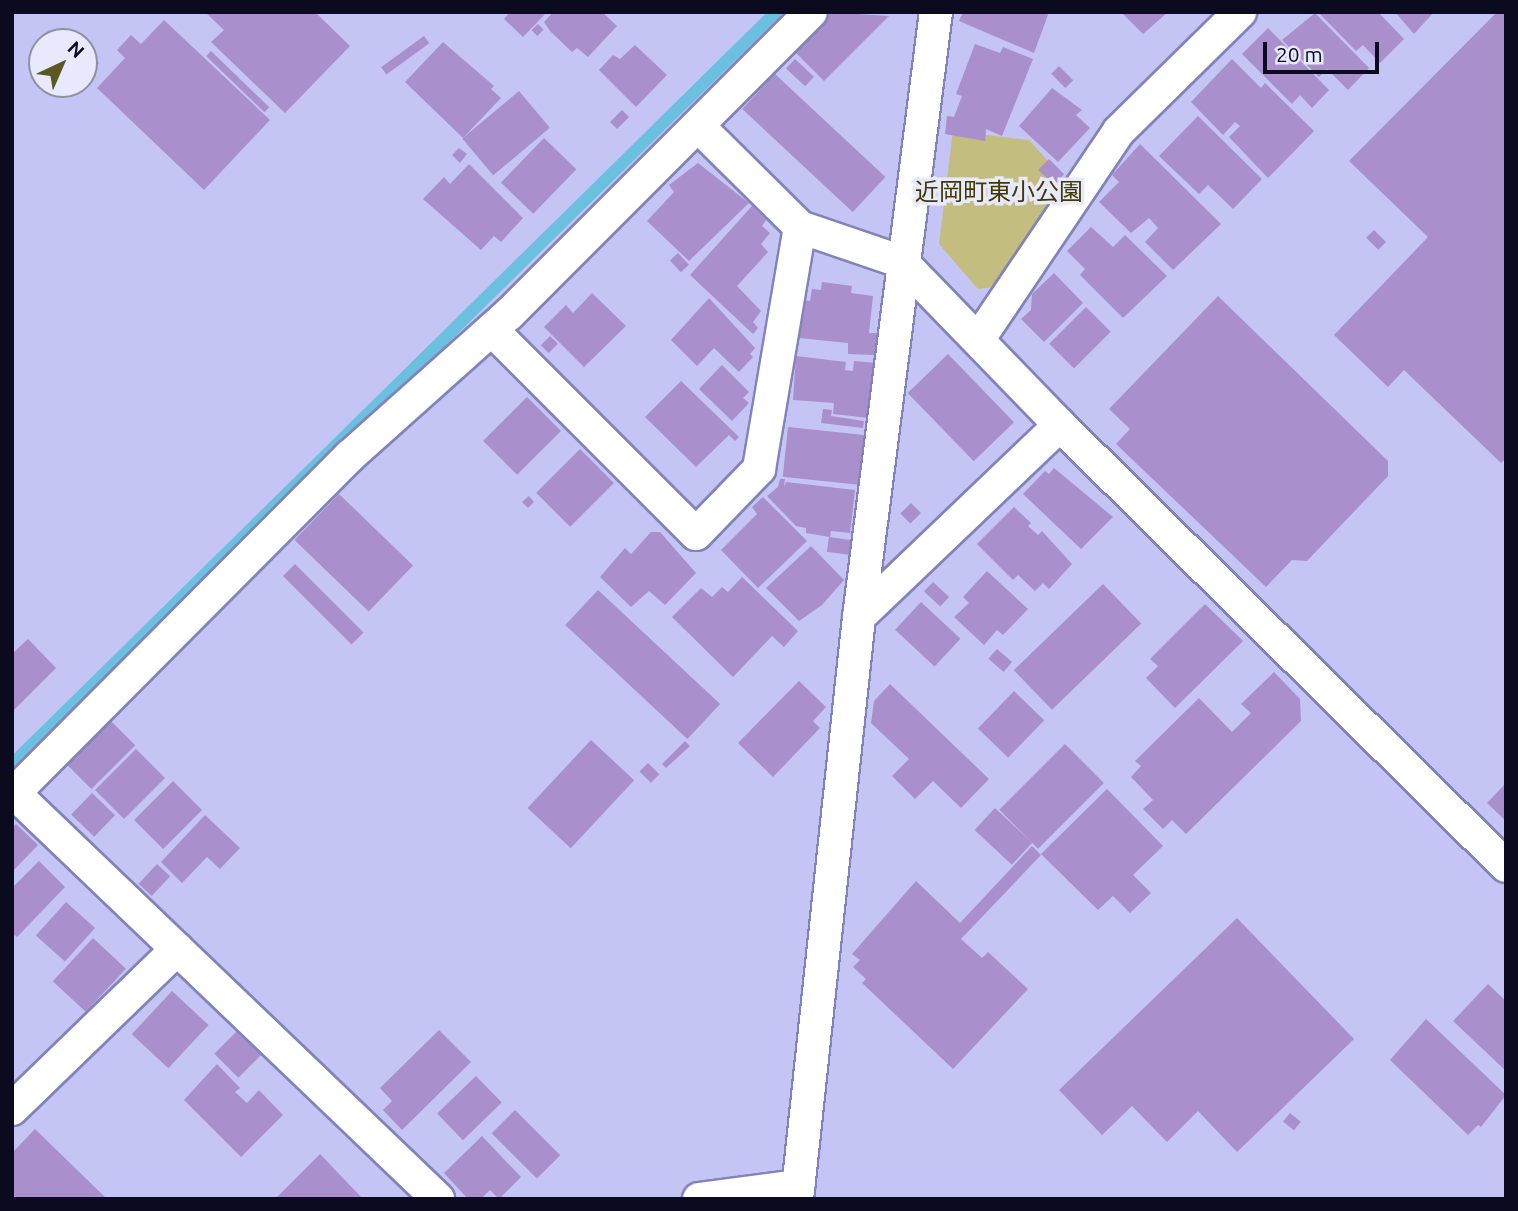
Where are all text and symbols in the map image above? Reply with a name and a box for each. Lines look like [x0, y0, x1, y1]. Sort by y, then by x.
north arrow [28, 28, 98, 98]
scale bar [1266, 28, 1382, 72]
text: N [63, 36, 89, 62]
text: 20 m [1276, 42, 1323, 66]
park label: 近岡町東小公園 [915, 178, 1083, 206]

